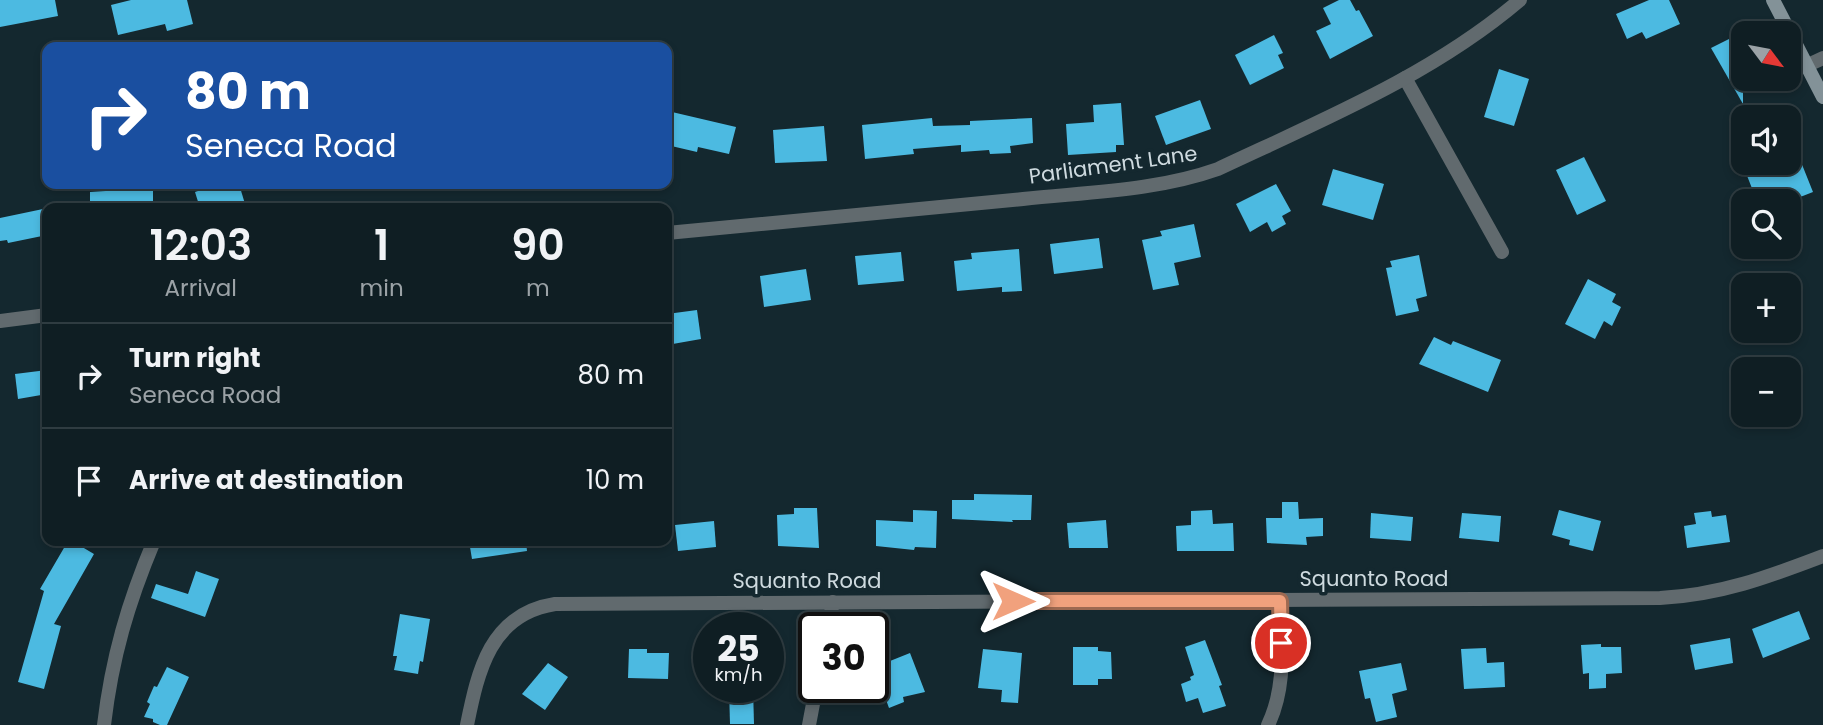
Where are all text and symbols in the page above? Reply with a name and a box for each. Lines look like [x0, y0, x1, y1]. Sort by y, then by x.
north arrow [1731, 21, 1801, 91]
map controls [1731, 21, 1801, 427]
text: 80 m [185, 58, 311, 126]
icon: right [70, 70, 161, 161]
button: sound [1731, 105, 1801, 175]
text: Seneca Road [185, 123, 397, 168]
street label: Parliament Lane [1027, 138, 1199, 191]
button: search [1731, 189, 1801, 259]
text: 12:03 [149, 216, 252, 275]
text: 1 [374, 216, 389, 275]
text: 90 [511, 216, 565, 275]
text: Arrival [165, 272, 237, 304]
text: min [360, 272, 404, 304]
text: m [526, 272, 550, 304]
button: + [1731, 273, 1801, 343]
text: Turn right [129, 340, 261, 376]
icon: right [70, 357, 108, 395]
text: 80 m [578, 357, 644, 393]
button: − [1731, 357, 1801, 427]
text: Seneca Road [129, 379, 281, 411]
icon: arrive [70, 462, 108, 500]
text: Arrive at destination [129, 462, 404, 498]
text: 10 m [586, 462, 644, 498]
position arrow [976, 564, 1050, 638]
street label: Squanto Road [1300, 564, 1448, 593]
street label: Squanto Road [733, 566, 881, 595]
speed limit sign: 30 [798, 612, 889, 703]
pin [1251, 613, 1311, 673]
text: 25 [717, 624, 760, 673]
icon: arrive [1262, 624, 1300, 662]
text: km/h [715, 662, 762, 687]

